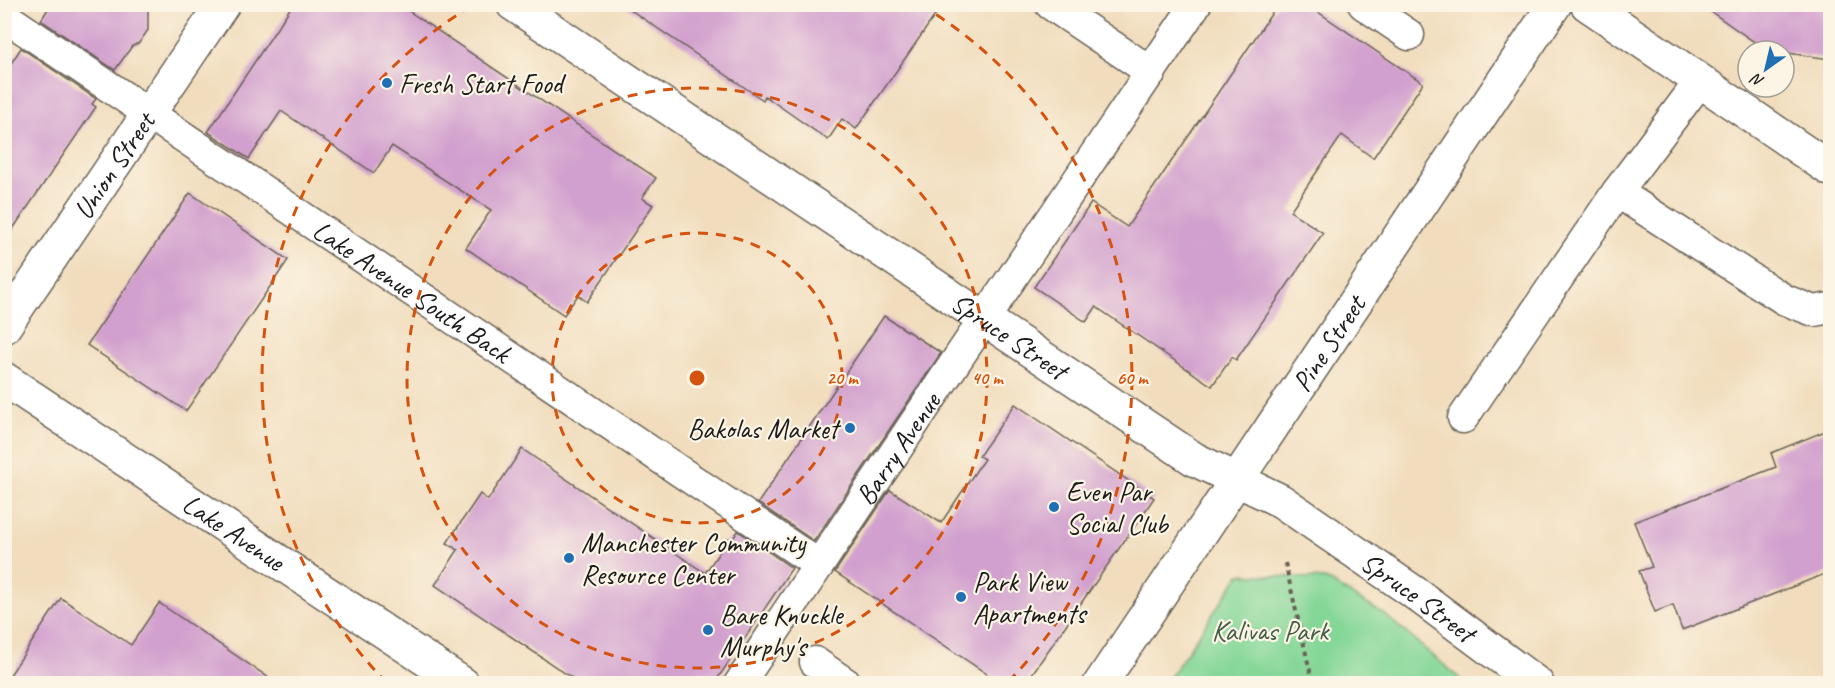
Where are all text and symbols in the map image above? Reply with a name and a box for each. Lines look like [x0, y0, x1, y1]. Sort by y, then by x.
north arrow [1736, 39, 1796, 99]
place label: Fresh Start Food [399, 66, 567, 101]
text: N [1746, 68, 1768, 92]
marker: Fresh Start Food [380, 76, 394, 90]
street label: Union Street [65, 103, 163, 226]
street label: Lake Avenue South Back [307, 212, 520, 371]
street label: Spruce Street [945, 284, 1077, 389]
street label: Pine Street [1284, 287, 1374, 398]
text: 20 m [827, 367, 859, 389]
text: 40 m [972, 367, 1004, 389]
text: 60 m [1116, 367, 1149, 389]
centre of rings [687, 368, 707, 388]
street label: Barry Avenue [847, 384, 949, 511]
place label: Bakolas Market [687, 411, 842, 446]
marker: Bakolas Market [843, 421, 857, 435]
place label: Even Par Social Club [1066, 474, 1169, 541]
street label: Lake Avenue [176, 485, 293, 579]
marker: Even Par Social Club [1047, 500, 1061, 514]
place label: Manchester Community Resource Center [581, 525, 808, 592]
street label: Spruce Street [1355, 544, 1485, 652]
marker: Manchester Community Resource Center [562, 551, 576, 565]
place label: Park View Apartments [973, 564, 1088, 631]
marker: Park View Apartments [954, 590, 968, 604]
place label: Bare Knuckle Murphy's [720, 597, 844, 664]
park label: Kalivas Park [1212, 613, 1330, 648]
marker: Bare Knuckle Murphy's [701, 623, 715, 637]

